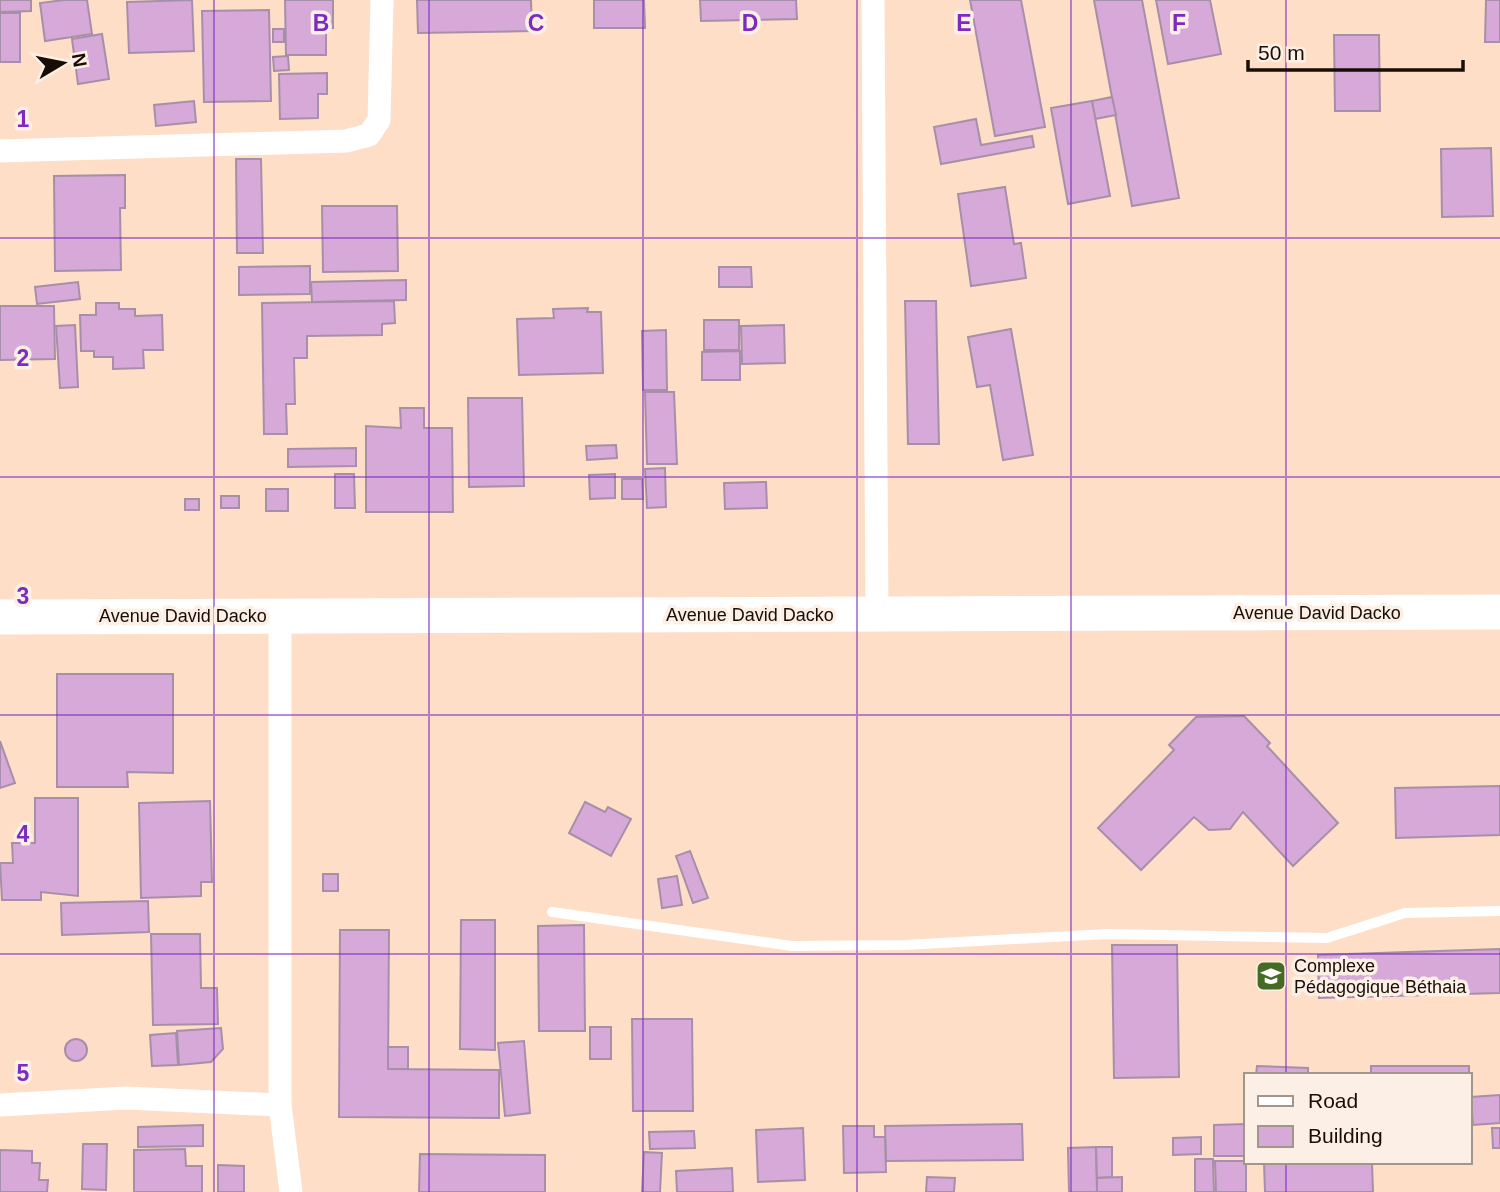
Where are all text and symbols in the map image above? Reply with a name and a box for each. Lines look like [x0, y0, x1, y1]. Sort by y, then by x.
text: B [313, 10, 329, 36]
text: C [528, 10, 544, 36]
text: D [742, 10, 758, 36]
text: E [956, 10, 972, 36]
text: F [1172, 10, 1186, 36]
north arrow [28, 28, 98, 98]
scale bar [1248, 28, 1463, 72]
text: 50 m [1258, 41, 1305, 64]
text: N [68, 52, 91, 69]
text: 1 [17, 106, 30, 132]
text: 2 [17, 345, 29, 371]
text: 3 [17, 583, 29, 609]
street label: Avenue David Dacko [1233, 603, 1401, 623]
street label: Avenue David Dacko [666, 605, 834, 625]
street label: Avenue David Dacko [99, 606, 267, 626]
text: 4 [17, 821, 30, 847]
place label: Complexe Pédagogique Béthaia [1294, 956, 1467, 997]
school or university icon: Complexe Pédagogique Béthaia [1254, 959, 1288, 993]
text: 5 [17, 1060, 30, 1086]
legend [1244, 1073, 1472, 1164]
text: Road [1308, 1089, 1358, 1112]
text: Building [1308, 1124, 1383, 1147]

